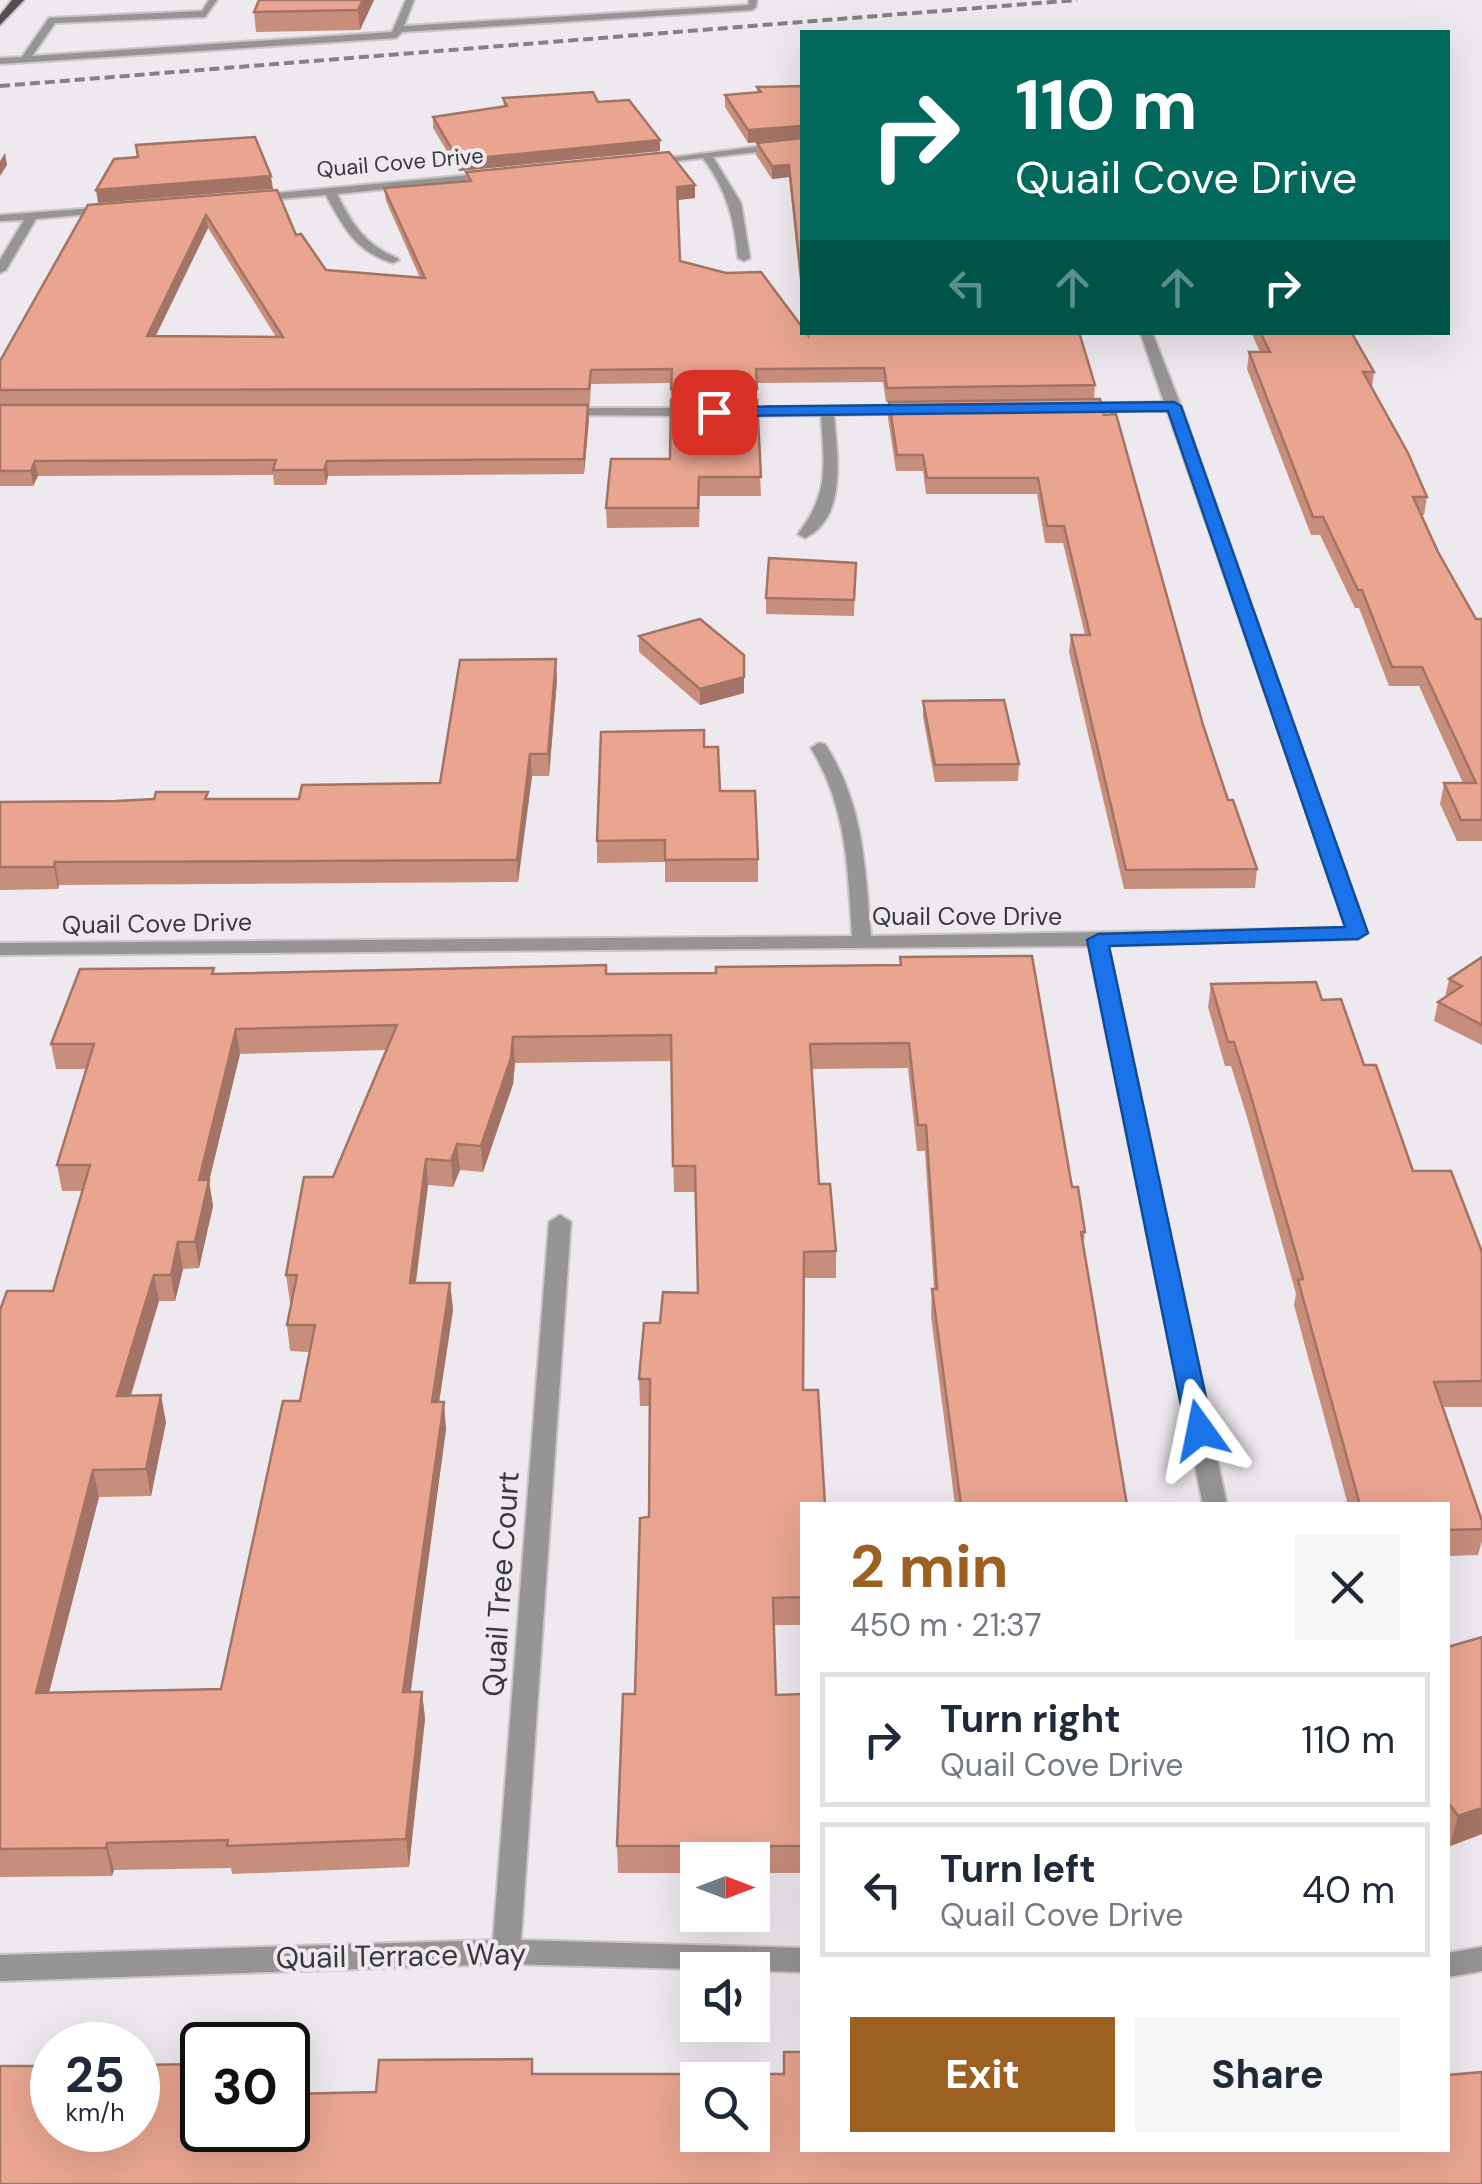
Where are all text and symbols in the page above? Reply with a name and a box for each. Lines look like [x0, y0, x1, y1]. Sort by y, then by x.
text: 110 m [1015, 60, 1198, 151]
icon: right [850, 70, 980, 200]
street label: Quail Cove Drive [315, 141, 485, 184]
text: Quail Cove Drive [1015, 148, 1357, 207]
icon: left [940, 260, 995, 315]
icon: ahead [1045, 260, 1100, 315]
icon: ahead [1150, 260, 1205, 315]
icon: right [1255, 260, 1310, 315]
pin [672, 370, 757, 455]
icon: arrive [687, 385, 742, 440]
street label: Quail Cove Drive [872, 900, 1062, 933]
street label: Quail Cove Drive [62, 905, 252, 942]
position arrow [1148, 1378, 1252, 1482]
street label: Quail Tree Court [473, 1470, 528, 1698]
text: 2 min [850, 1527, 1009, 1606]
button: close [1295, 1535, 1400, 1640]
text: 450 m · 21:37 [850, 1604, 1042, 1646]
text: Turn right [940, 1694, 1121, 1744]
icon: right [855, 1712, 910, 1767]
text: 110 m [1301, 1715, 1395, 1765]
text: Quail Cove Drive [940, 1744, 1184, 1786]
north arrow [680, 1842, 770, 1932]
map controls [680, 1842, 770, 2152]
text: Turn left [940, 1844, 1096, 1894]
icon: left [855, 1862, 910, 1917]
text: 40 m [1302, 1865, 1395, 1915]
text: Quail Cove Drive [940, 1894, 1184, 1936]
street label: Quail Terrace Way [275, 1934, 527, 1977]
button: sound [680, 1952, 770, 2042]
button: Exit [850, 2017, 1115, 2132]
button: Share [1135, 2017, 1400, 2132]
speed limit sign: 30 [180, 2022, 310, 2152]
text: 25 [65, 2042, 125, 2108]
button: search [680, 2062, 770, 2152]
text: km/h [65, 2096, 125, 2129]

